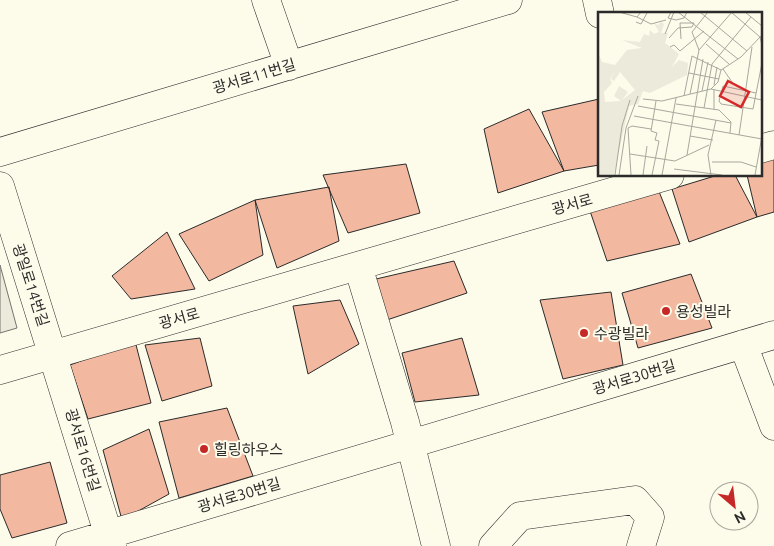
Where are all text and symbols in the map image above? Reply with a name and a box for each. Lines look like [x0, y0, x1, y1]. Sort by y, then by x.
inset map [598, 12, 762, 176]
street label: 광서로11번길 [210, 55, 298, 97]
street label: 광서로 [550, 190, 594, 218]
street label: 광일로14번길 [10, 242, 52, 328]
place label: 용성빌라 [676, 303, 731, 320]
street label: 광서로 [157, 304, 201, 332]
marker: 용성빌라 [660, 305, 672, 317]
place label: 수광빌라 [594, 325, 649, 342]
marker: 수광빌라 [578, 327, 590, 339]
street label: 광서로30번길 [590, 356, 678, 398]
street label: 광서로16번길 [62, 406, 104, 494]
place label: 힐링하우스 [214, 441, 283, 458]
marker: 힐링하우스 [198, 443, 210, 455]
street label: 광서로30번길 [195, 474, 283, 516]
north arrow [709, 481, 759, 531]
text: N [732, 508, 748, 527]

